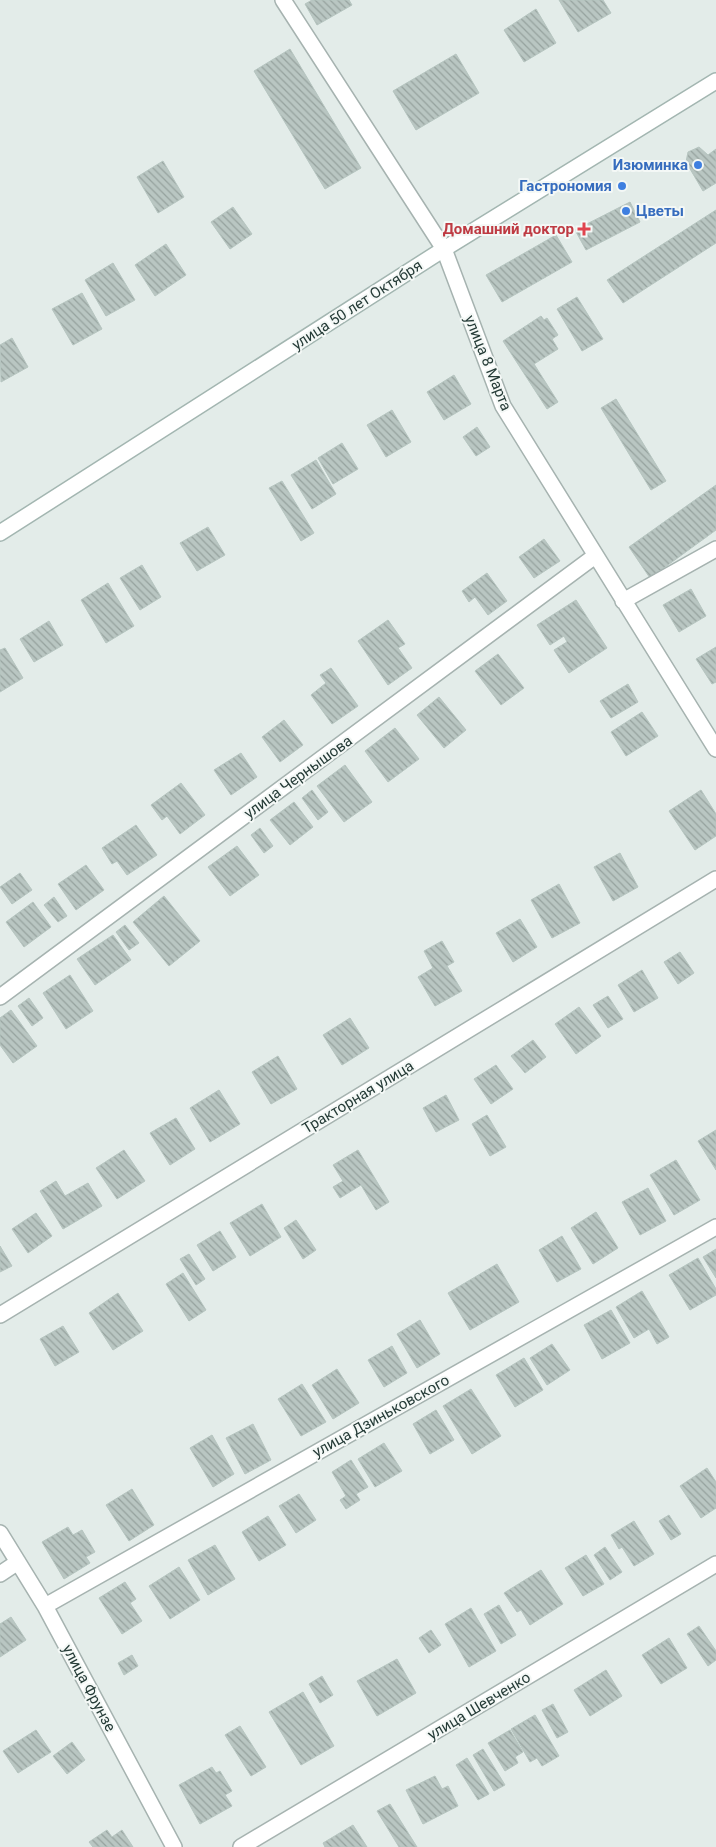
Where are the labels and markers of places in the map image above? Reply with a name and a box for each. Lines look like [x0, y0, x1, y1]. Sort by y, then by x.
place label: Изюминка [613, 156, 688, 174]
marker: Изюминка [692, 159, 704, 171]
place label: Гастрономия [519, 177, 612, 195]
marker: Гастрономия [616, 180, 628, 192]
place label: Цветы [636, 202, 684, 220]
marker: Цветы [620, 205, 632, 217]
place label: Домашний доктор [443, 220, 574, 238]
marker: Домашний доктор [578, 223, 590, 235]

